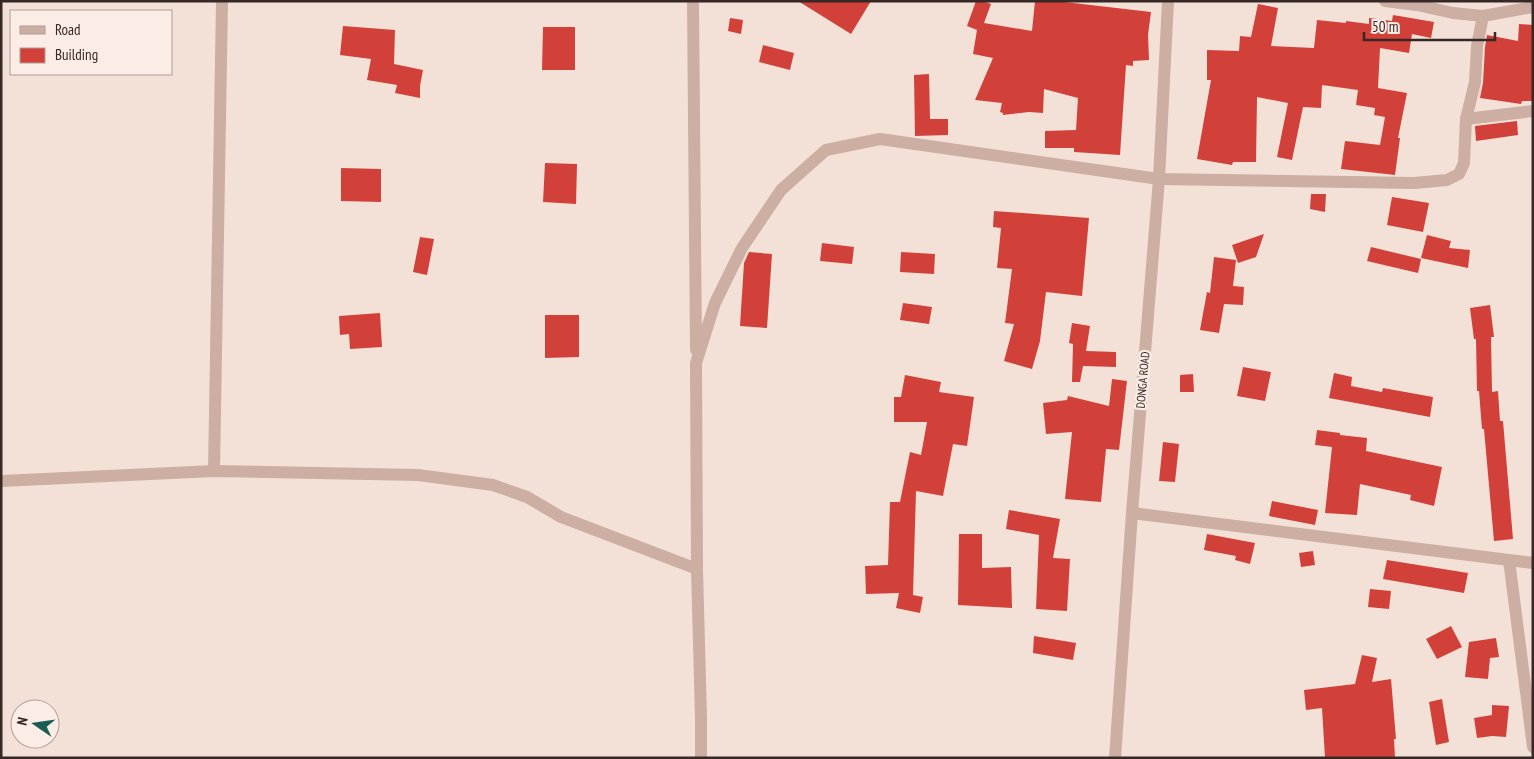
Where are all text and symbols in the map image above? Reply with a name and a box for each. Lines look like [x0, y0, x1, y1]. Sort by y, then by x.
legend [10, 10, 172, 75]
scale bar [1364, 10, 1495, 42]
text: 50 m [1372, 17, 1398, 36]
text: Road [55, 20, 81, 39]
text: Building [55, 45, 98, 64]
street label: DONGA ROAD [1133, 351, 1152, 409]
north arrow [10, 699, 60, 749]
text: N [13, 715, 32, 727]

